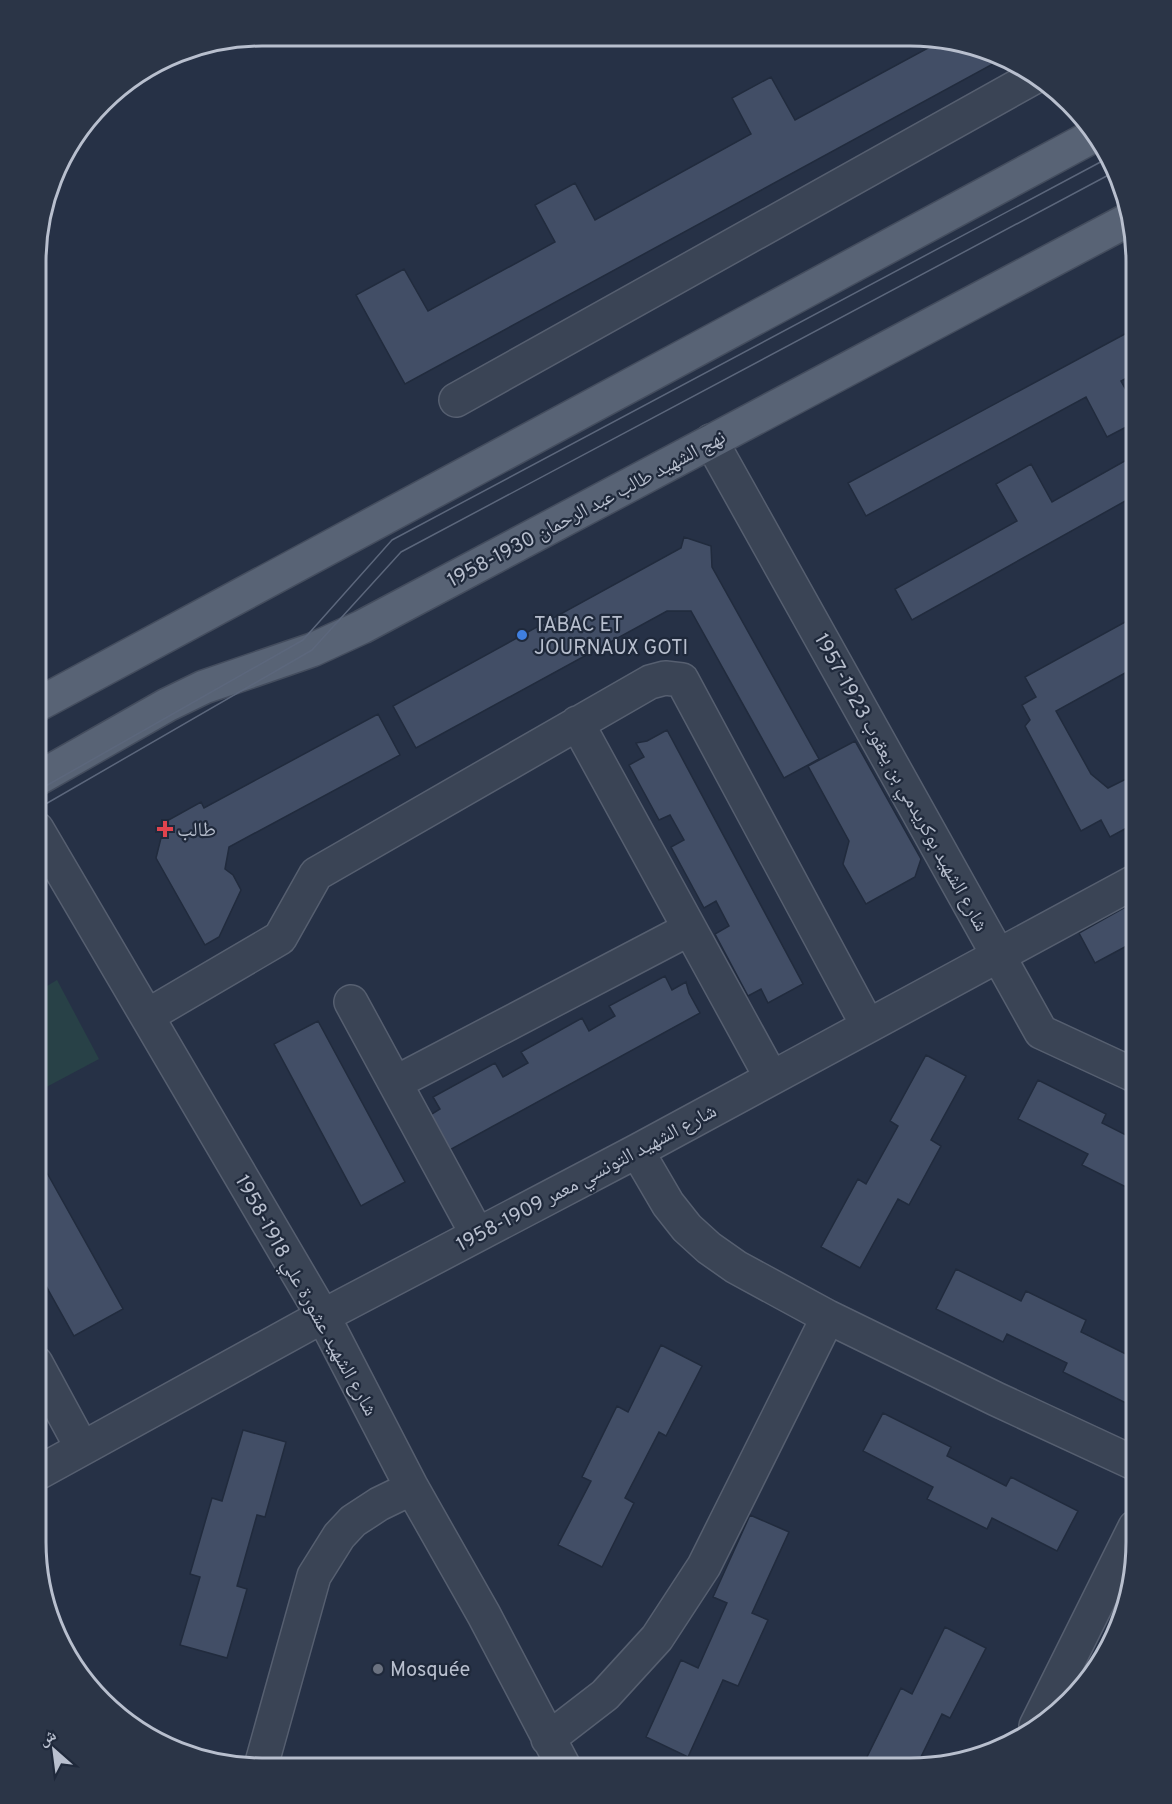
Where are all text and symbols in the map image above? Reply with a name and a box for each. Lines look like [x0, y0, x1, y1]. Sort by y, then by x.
street label: نهج الشهيد طالب عبد الرحمان 1930-1958 [443, 425, 731, 594]
place label: TABAC ET JOURNAUX GOTI [534, 613, 688, 662]
marker: TABAC ET JOURNAUX GOTI [515, 628, 529, 642]
street label: شارع الشهيد بوكريدمي بن يعقوب 1923-1957 [806, 629, 993, 937]
place label: طالب [177, 818, 216, 844]
marker: طالب [158, 822, 172, 836]
street label: شارع الشهيد التونسي معمر 1909-1958 [452, 1099, 722, 1260]
street label: شارع الشهيد عشورة علي 1918-1958 [227, 1171, 383, 1422]
place label: Mosquée [390, 1658, 470, 1684]
marker: Mosquée [371, 1662, 385, 1676]
north arrow [24, 1720, 84, 1780]
text: ش [36, 1726, 60, 1751]

